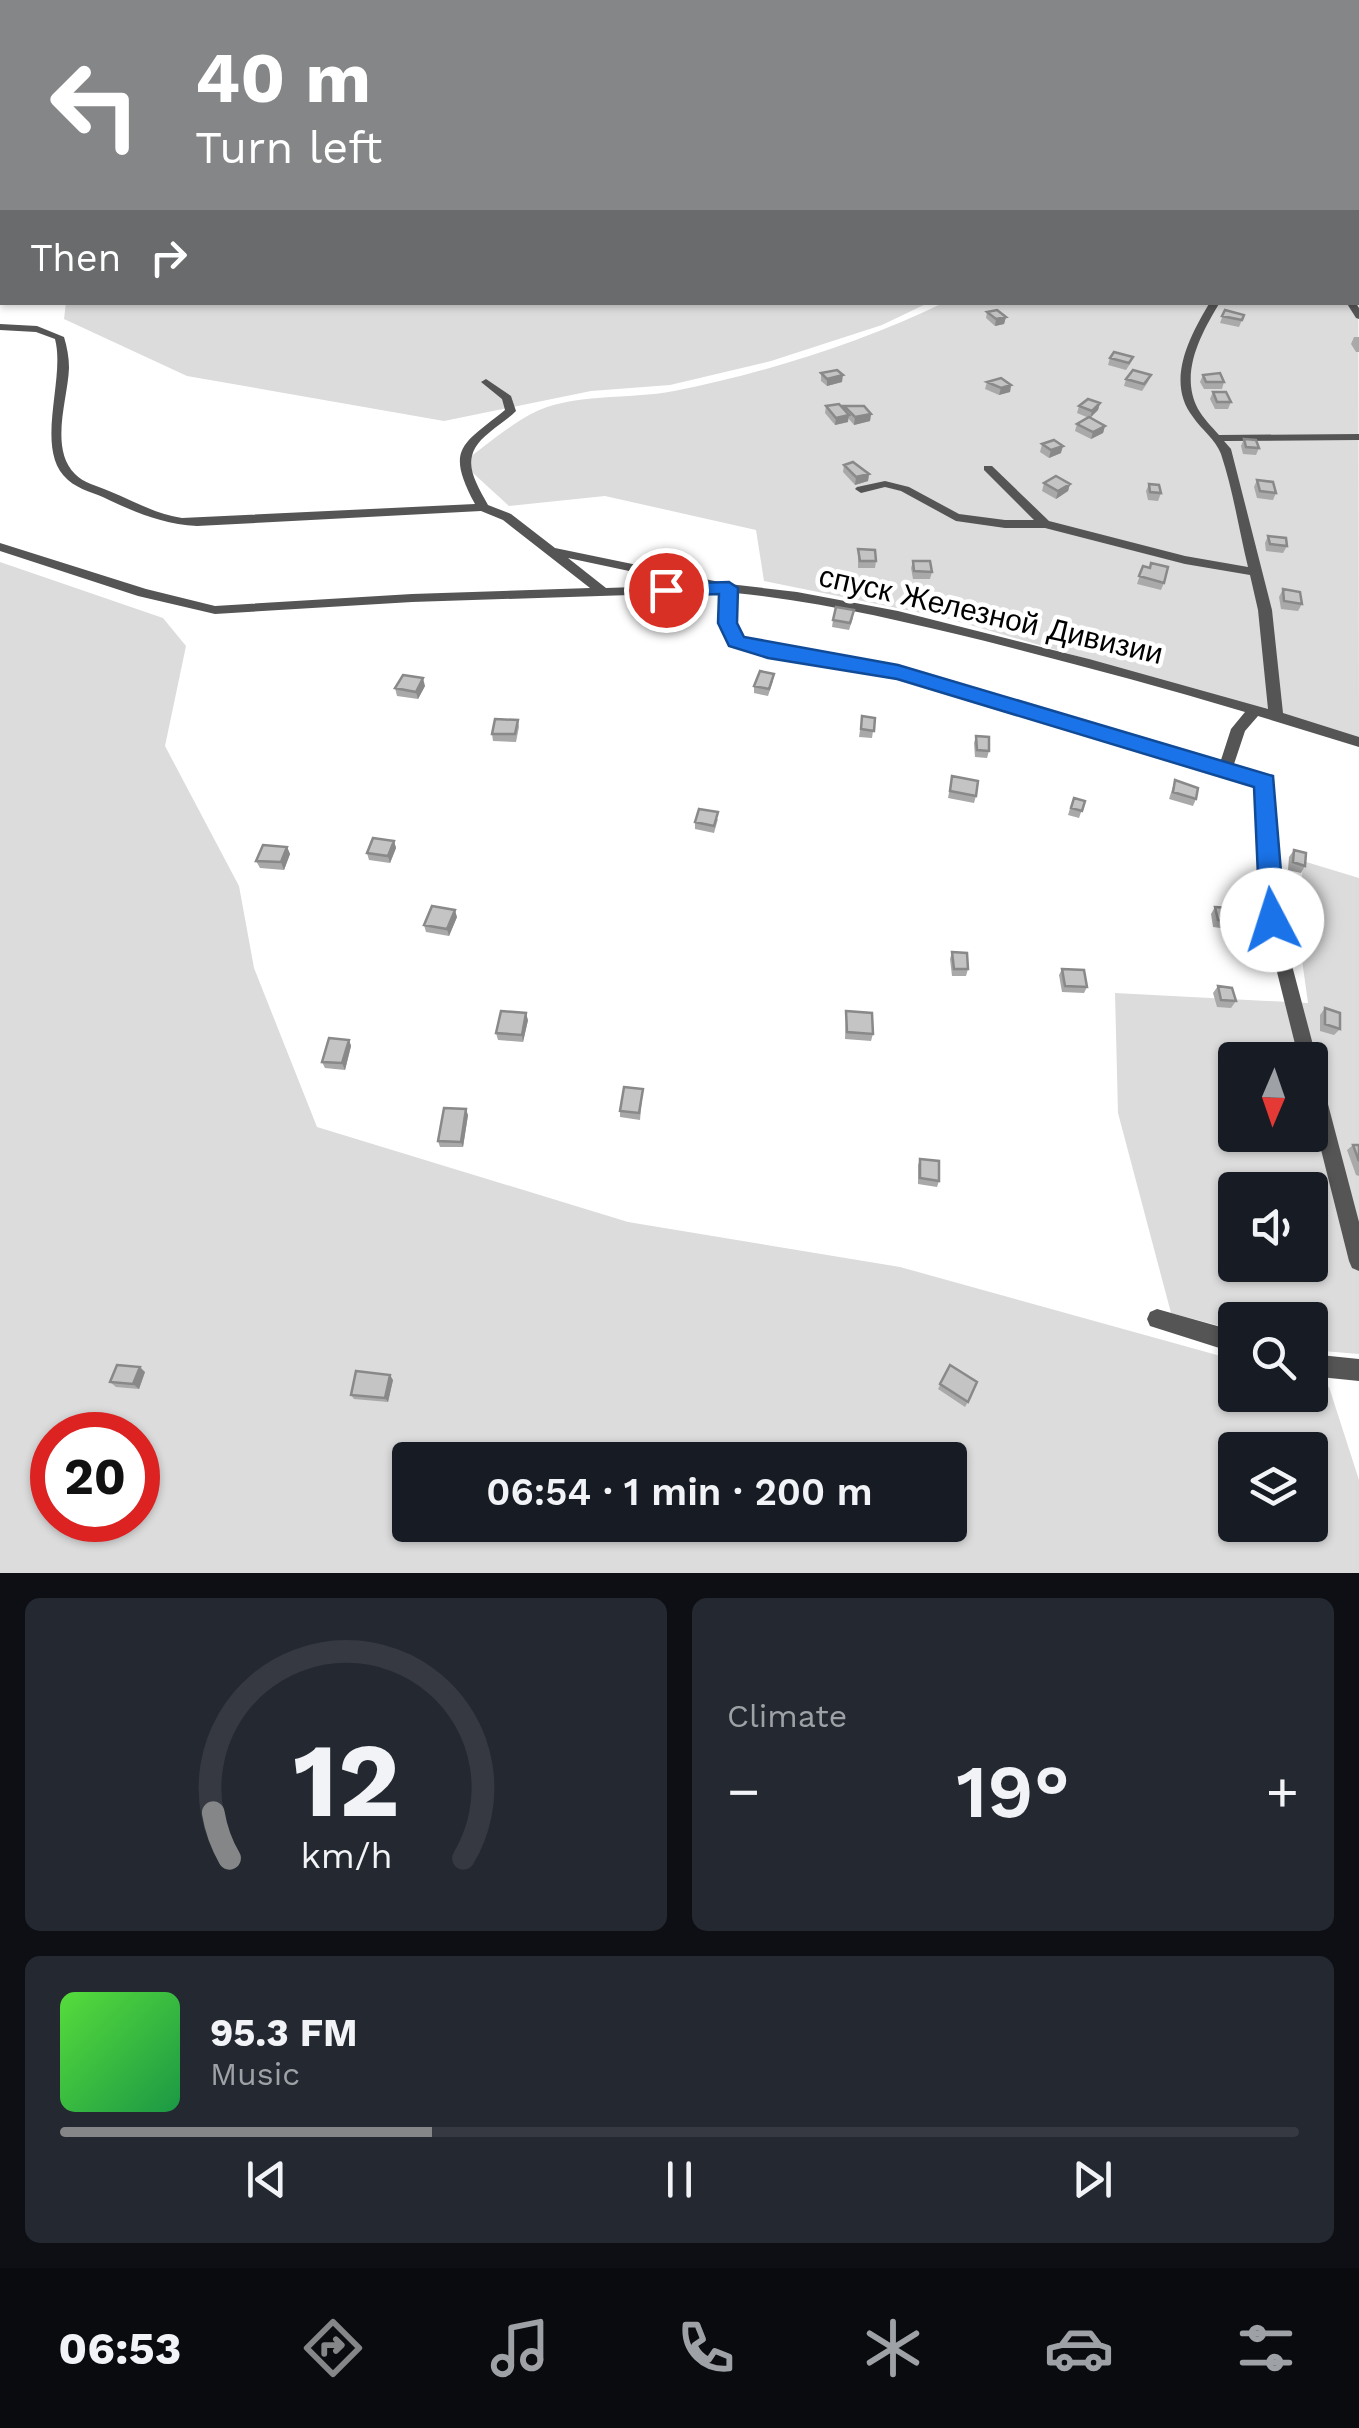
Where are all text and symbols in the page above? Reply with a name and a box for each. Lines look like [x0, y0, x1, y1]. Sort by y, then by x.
text: 40 m [195, 37, 371, 119]
icon: left [30, 40, 160, 170]
text: Turn left [195, 121, 382, 174]
icon: right [141, 230, 196, 285]
text: Then [30, 236, 121, 280]
pin [624, 548, 709, 633]
street label: спуск Железной Дивизии [816, 558, 1166, 671]
icon: arrive [639, 563, 694, 618]
position arrow [1220, 868, 1324, 972]
north arrow [1218, 1042, 1328, 1152]
map controls [1218, 1042, 1328, 1542]
button: sound [1218, 1172, 1328, 1282]
button: search [1218, 1302, 1328, 1412]
speed limit sign: 20 [30, 1412, 160, 1542]
button: layers [1218, 1432, 1328, 1542]
text: 06:54 · 1 min · 200 m [486, 1470, 873, 1514]
text: Climate [727, 1697, 847, 1735]
text: 12 [293, 1719, 399, 1841]
text: 19° [956, 1747, 1070, 1835]
text: − [727, 1759, 760, 1823]
text: + [1266, 1759, 1299, 1823]
text: km/h [300, 1835, 392, 1877]
text: 95.3 FM [210, 2011, 358, 2055]
text: Music [210, 2055, 300, 2093]
icon: previous [239, 2152, 294, 2207]
icon: pause [652, 2152, 707, 2207]
icon: next [1065, 2152, 1120, 2207]
icon: directions [298, 2313, 368, 2383]
icon: music [485, 2313, 555, 2383]
icon: phone [671, 2313, 741, 2383]
icon: climate [858, 2313, 928, 2383]
icon: car [1044, 2313, 1114, 2383]
icon: filters [1231, 2313, 1301, 2383]
text: 06:53 [58, 2322, 181, 2375]

